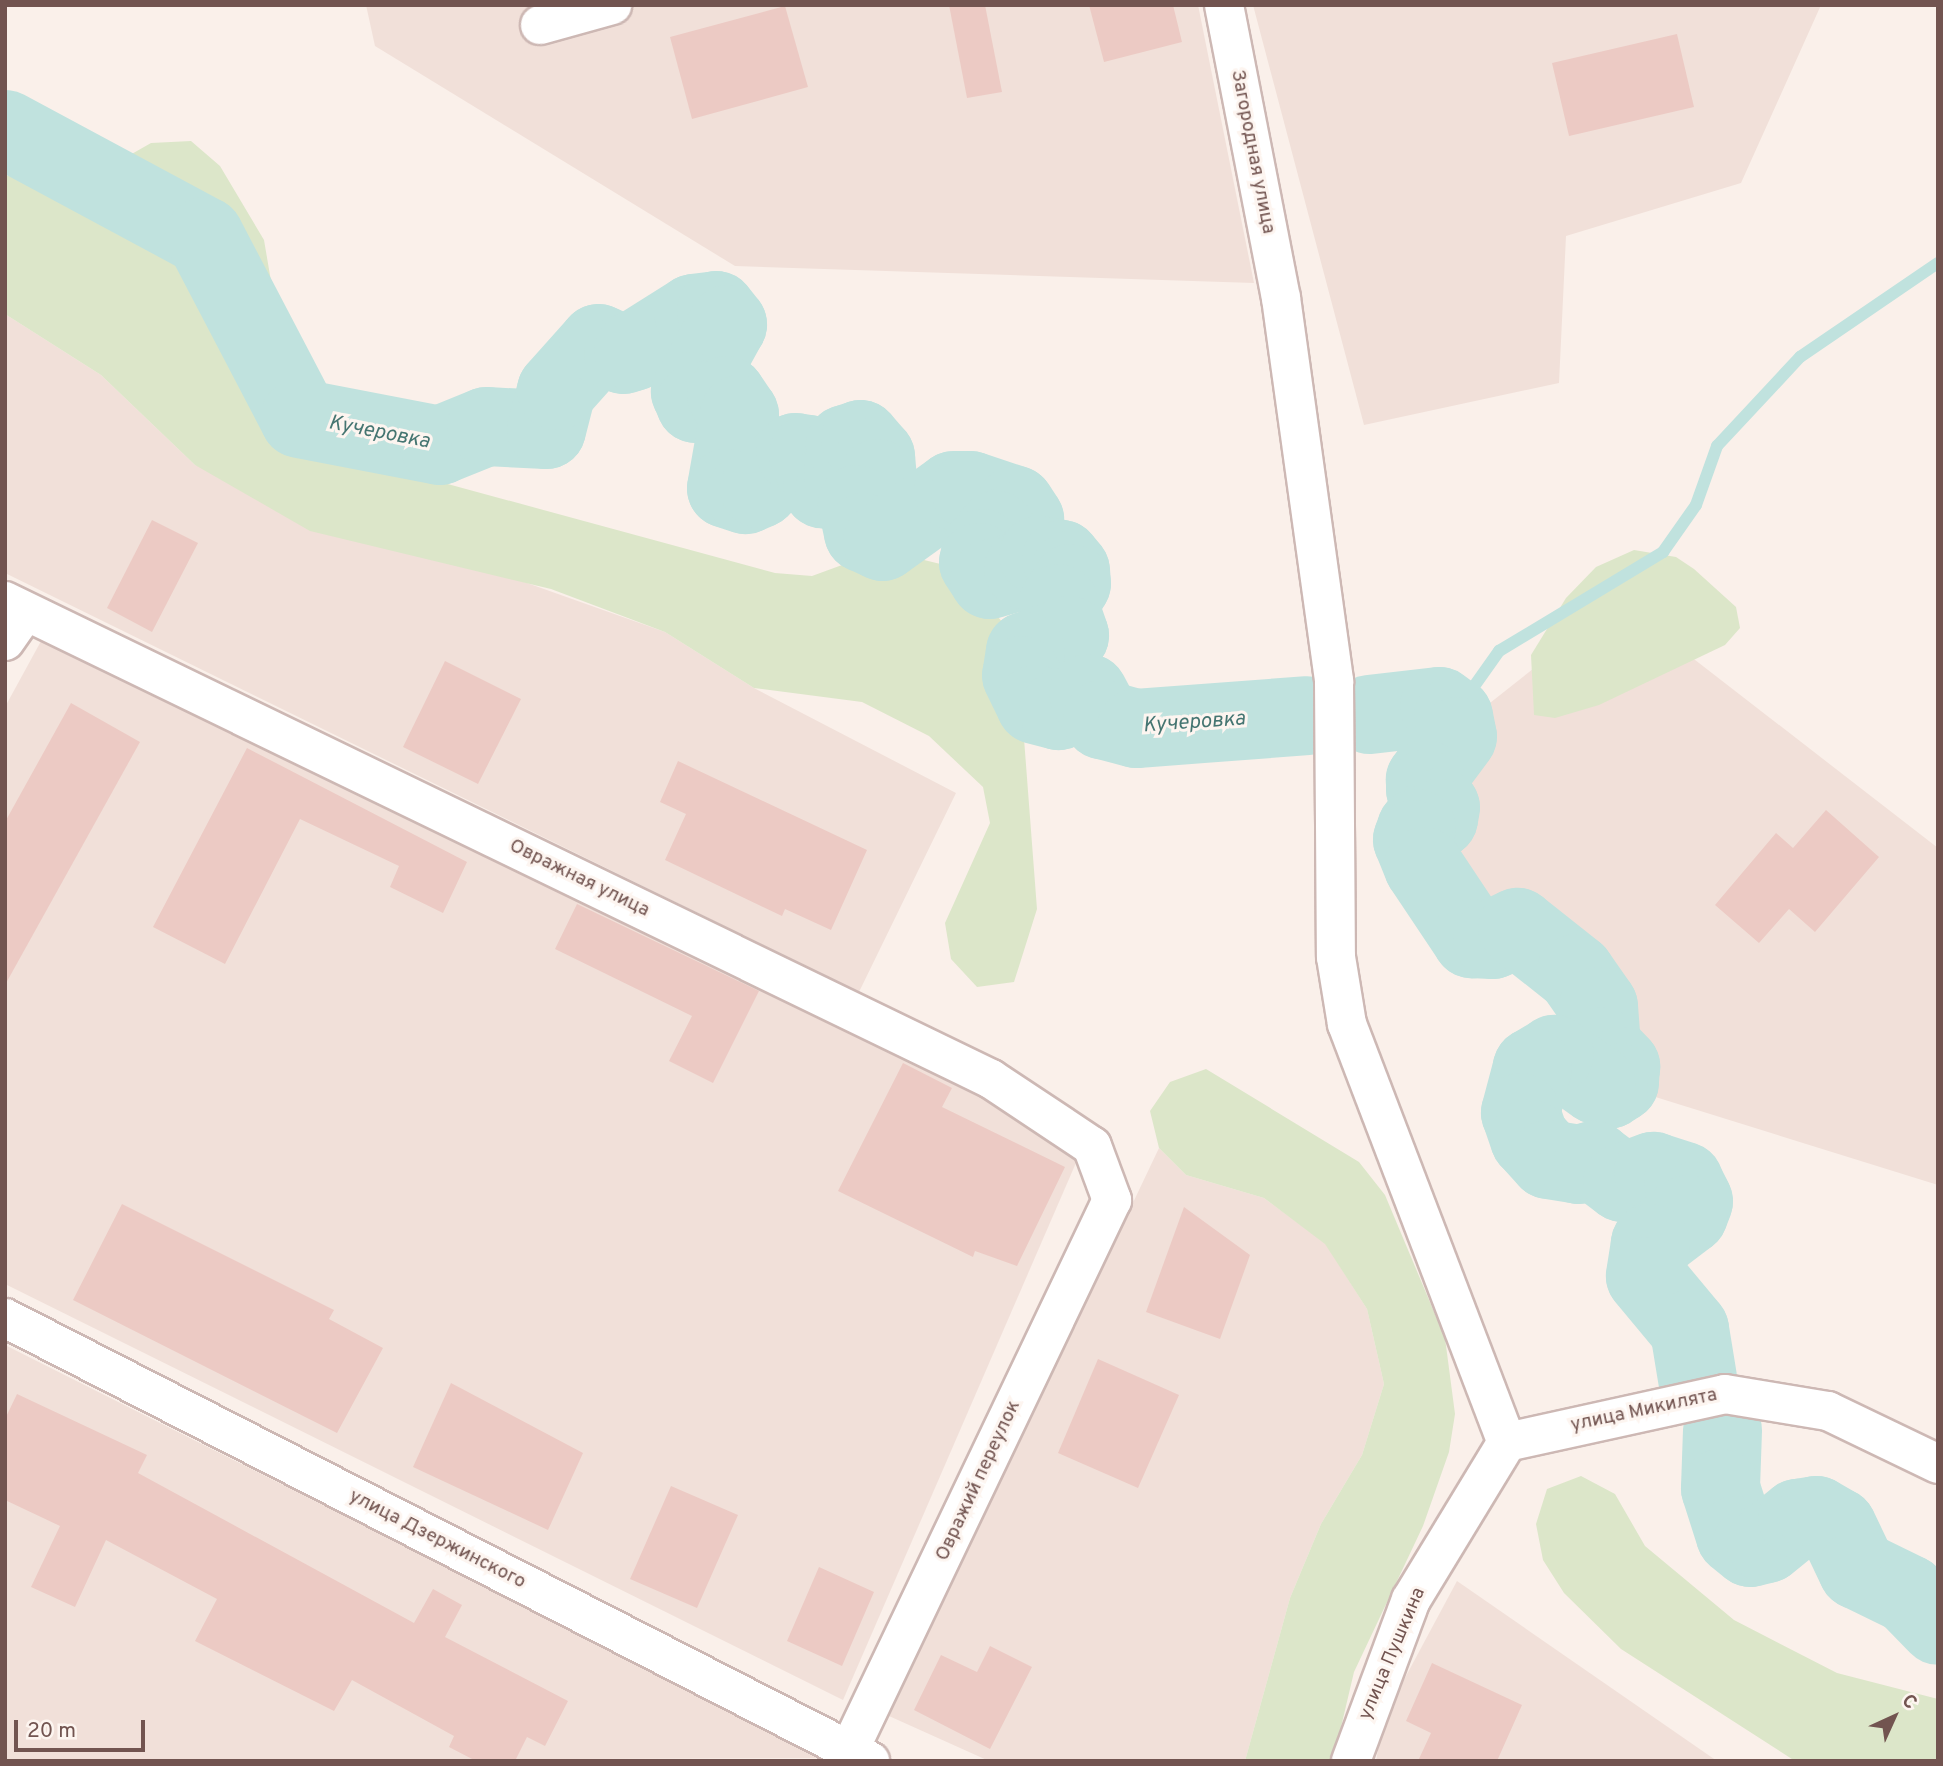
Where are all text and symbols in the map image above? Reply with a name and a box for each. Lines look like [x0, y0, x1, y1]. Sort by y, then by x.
street label: Загородная улица [1225, 68, 1279, 236]
water label: Кучеровка [326, 411, 432, 455]
water label: Кучеровка [1142, 707, 1246, 739]
street label: Овражная улица [505, 835, 653, 923]
street label: улица Микилята [1569, 1384, 1719, 1438]
street label: Овражий переулок [932, 1397, 1026, 1565]
street label: улица Дзержинского [345, 1486, 529, 1594]
street label: улица Пушкина [1355, 1584, 1431, 1724]
north arrow [1859, 1682, 1929, 1752]
text: С [1896, 1689, 1922, 1715]
scale bar [18, 1706, 149, 1750]
text: 20 m [27, 1718, 76, 1745]

